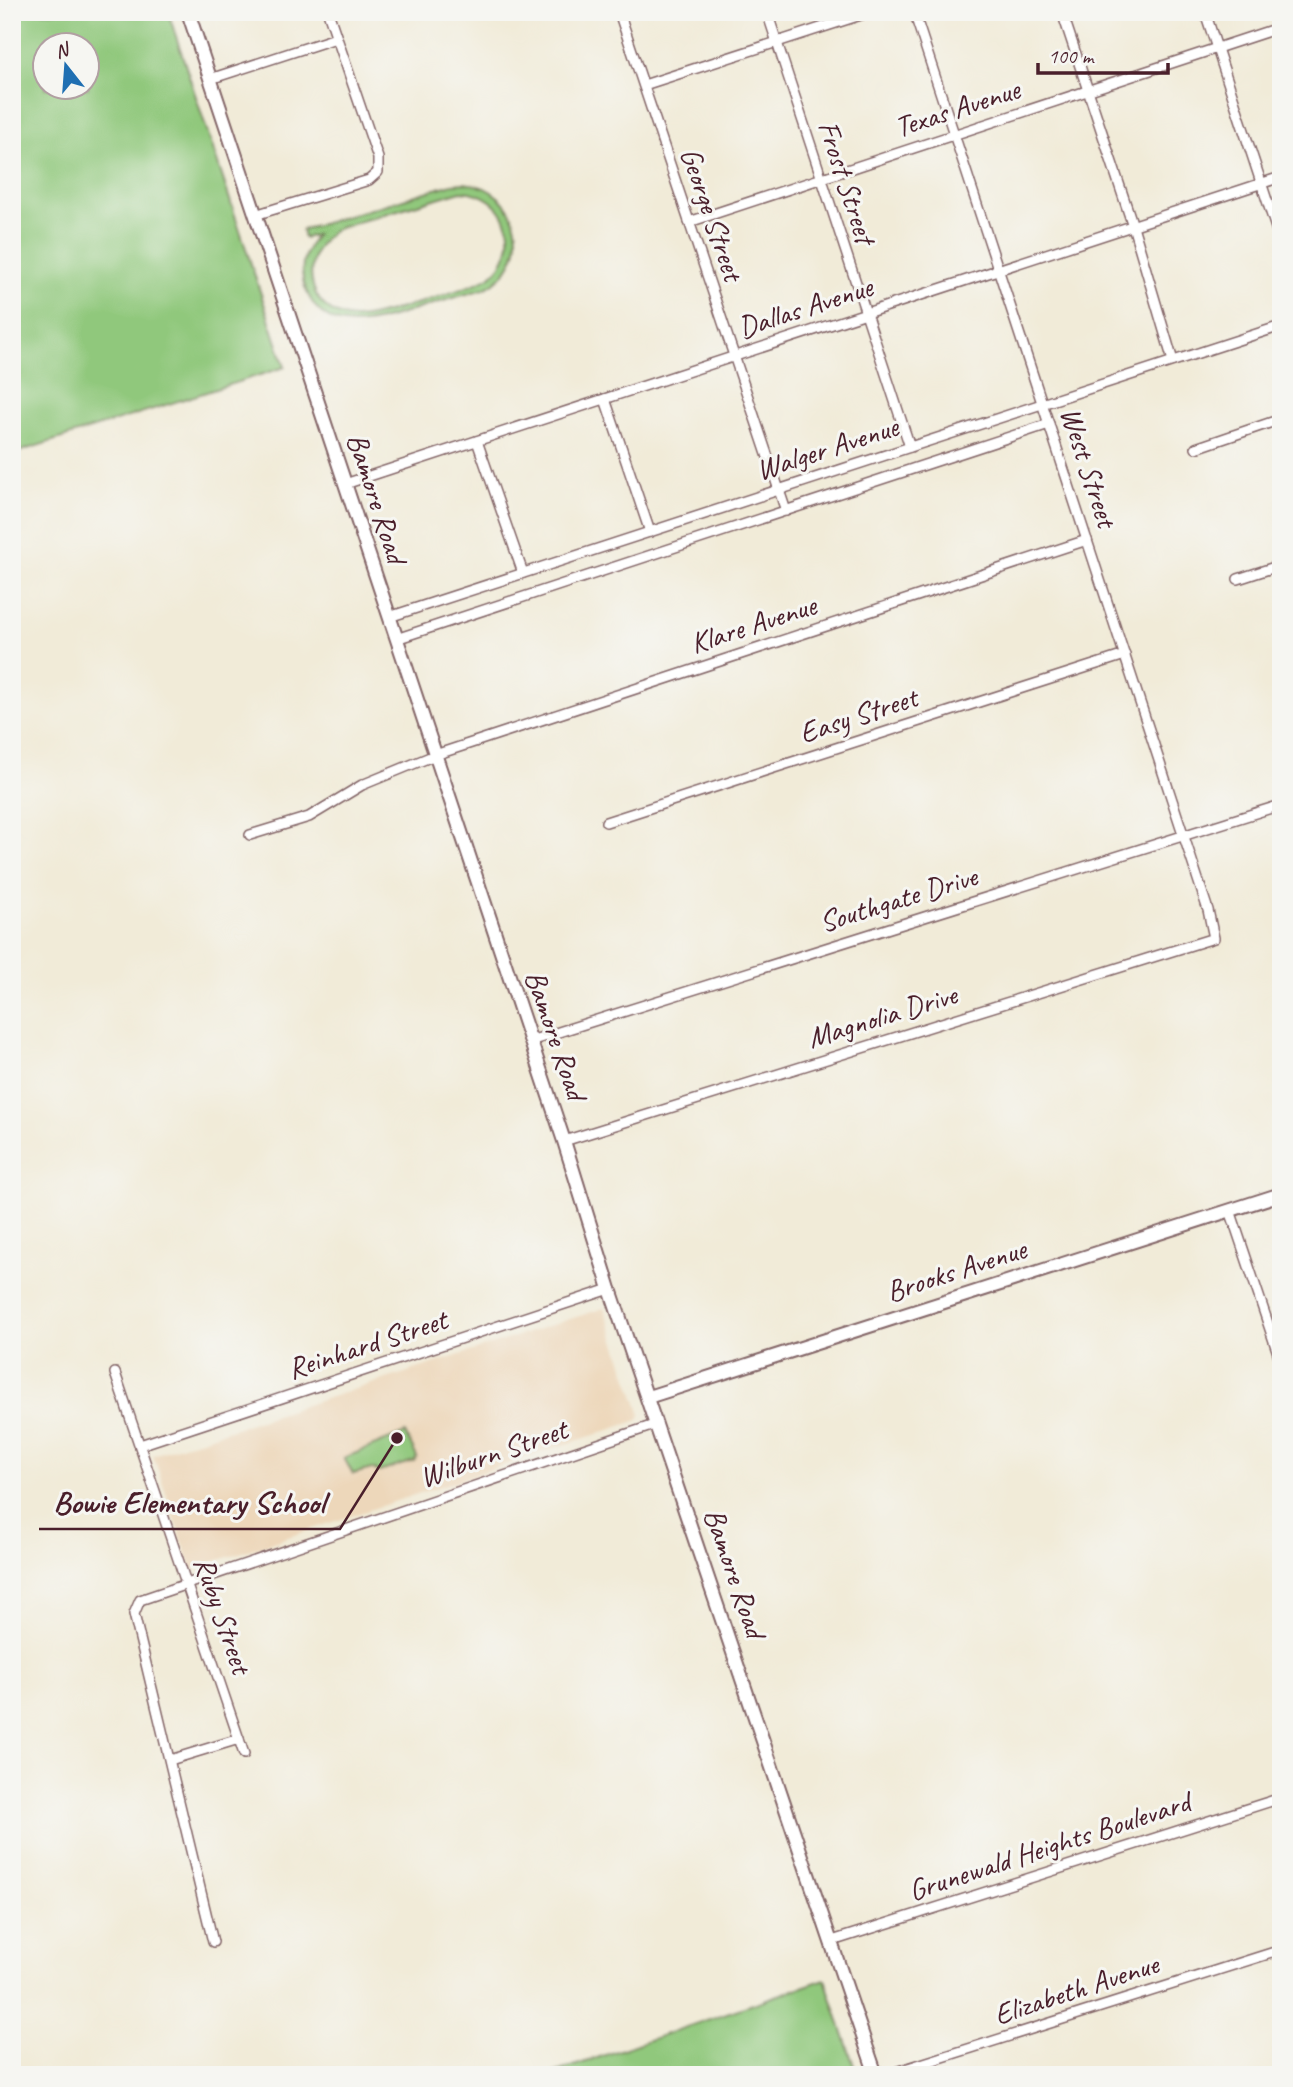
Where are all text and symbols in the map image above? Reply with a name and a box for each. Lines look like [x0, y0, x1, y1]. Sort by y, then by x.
north arrow [32, 32, 102, 102]
scale bar [1038, 32, 1167, 76]
text: N [52, 37, 74, 64]
text: 100 m [1048, 43, 1095, 69]
street label: Texas Avenue [890, 69, 1027, 146]
street label: Frost Street [809, 116, 886, 252]
street label: George Street [672, 142, 753, 288]
street label: Dallas Avenue [733, 267, 879, 347]
street label: West Street [1052, 402, 1127, 535]
street label: Walger Avenue [751, 406, 905, 489]
street label: Bamore Road [338, 428, 417, 572]
street label: Klare Avenue [685, 585, 823, 662]
street label: Easy Street [794, 677, 925, 752]
street label: Southgate Drive [815, 856, 984, 941]
street label: Bamore Road [516, 965, 597, 1109]
street label: Magnolia Drive [803, 975, 963, 1057]
street label: Brooks Avenue [881, 1229, 1033, 1310]
street label: Reinhard Street [283, 1299, 454, 1388]
street label: Wilburn Street [414, 1409, 575, 1496]
callout: Bowie Elementary School [39, 1476, 340, 1529]
text: Bowie Elementary School [53, 1482, 331, 1523]
street label: Bamore Road [695, 1503, 776, 1647]
street label: Ruby Street [185, 1551, 262, 1681]
street label: Grunewald Heights Boulevard [903, 1781, 1199, 1909]
street label: Elizabeth Avenue [989, 1944, 1165, 2033]

